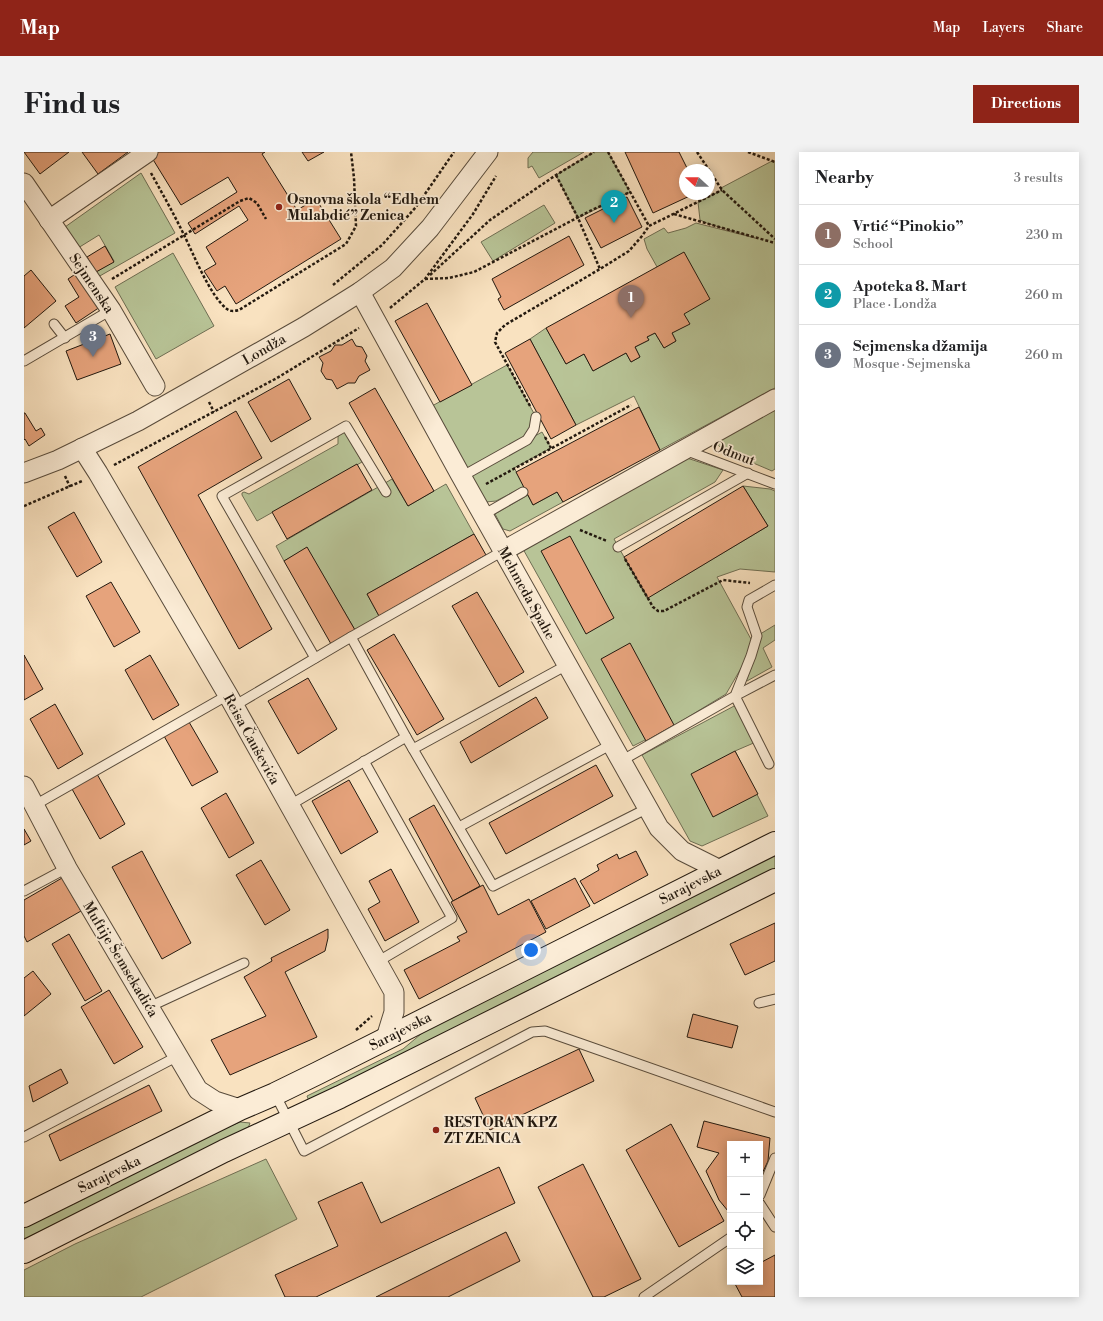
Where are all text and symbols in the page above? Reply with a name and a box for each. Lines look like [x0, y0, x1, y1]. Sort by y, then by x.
text: Map [20, 16, 60, 40]
text: Map [933, 19, 960, 37]
text: Layers [982, 19, 1025, 37]
text: Share [1047, 19, 1083, 37]
button: Directions [973, 85, 1079, 123]
text: Find us [24, 87, 120, 122]
north arrow [679, 164, 715, 200]
text: Nearby [815, 167, 874, 189]
text: 3 results [1014, 170, 1063, 186]
pin: 2 [601, 190, 627, 223]
place label: Osnovna škola “Edhem Mulabdić” Zenica [287, 191, 439, 225]
marker: Osnovna škola “Edhem Mulabdić” Zenica [274, 202, 284, 212]
text: Vrtić “Pinokio” [853, 217, 964, 236]
text: 1 [825, 227, 831, 243]
text: 230 m [1026, 227, 1063, 243]
text: School [853, 236, 893, 252]
street label: Sejmenska [65, 250, 118, 318]
text: Apoteka 8. Mart [853, 277, 967, 296]
pin: 1 [618, 285, 644, 318]
text: 2 [824, 287, 832, 303]
text: 260 m [1025, 287, 1063, 303]
text: Place · Londža [853, 296, 937, 312]
pin: 3 [80, 324, 106, 357]
street label: Londža [240, 330, 290, 369]
text: Sejmenska džamija [853, 337, 988, 356]
text: 3 [824, 347, 832, 363]
text: 260 m [1025, 347, 1063, 363]
text: Mosque · Sejmenska [853, 356, 971, 372]
street label: Odmut [710, 438, 757, 470]
street label: Mehmeda Spahe [493, 544, 559, 643]
street label: Reisa Čauševića [219, 690, 286, 789]
street label: Sarajevska [656, 862, 725, 909]
street label: Muftije Šemsekadića [78, 897, 164, 1021]
your location [521, 940, 541, 960]
street label: Sarajevska [366, 1008, 435, 1055]
place label: RESTORAN KPZ ZT ZENICA [444, 1114, 557, 1148]
marker: RESTORAN KPZ ZT ZENICA [431, 1125, 441, 1135]
map controls [727, 1141, 763, 1285]
button: + [727, 1141, 763, 1177]
street label: Sarajevska [75, 1152, 145, 1198]
button: − [727, 1177, 763, 1213]
button: locate [727, 1213, 763, 1249]
button: layers [727, 1249, 763, 1285]

